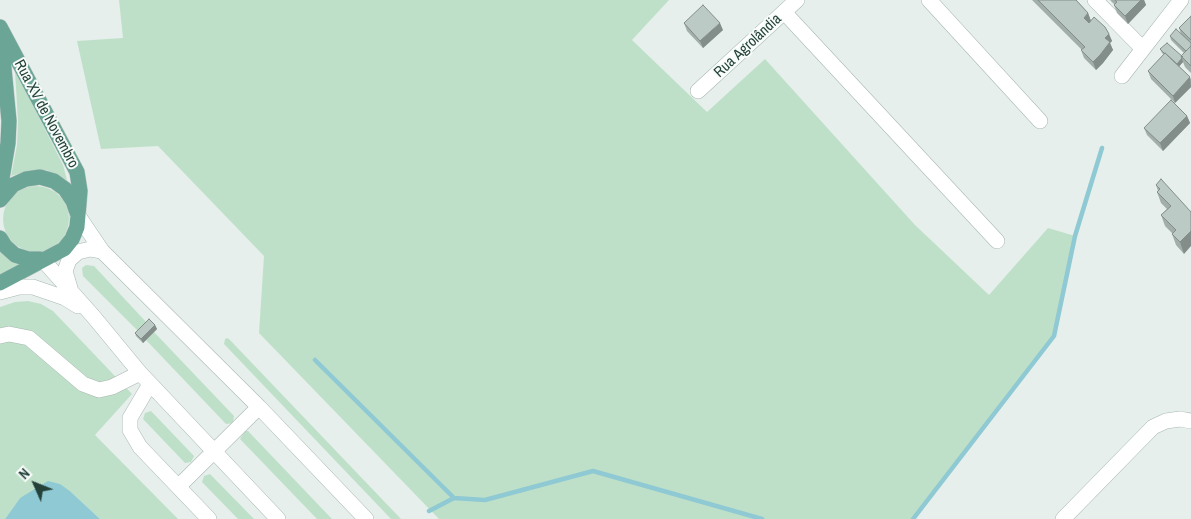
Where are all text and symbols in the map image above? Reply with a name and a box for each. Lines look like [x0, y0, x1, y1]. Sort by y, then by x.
street label: Rua Agrolândia [711, 10, 785, 82]
street label: Rua XV de Novembro [10, 57, 82, 171]
north arrow [10, 459, 60, 509]
text: N [15, 464, 34, 483]

